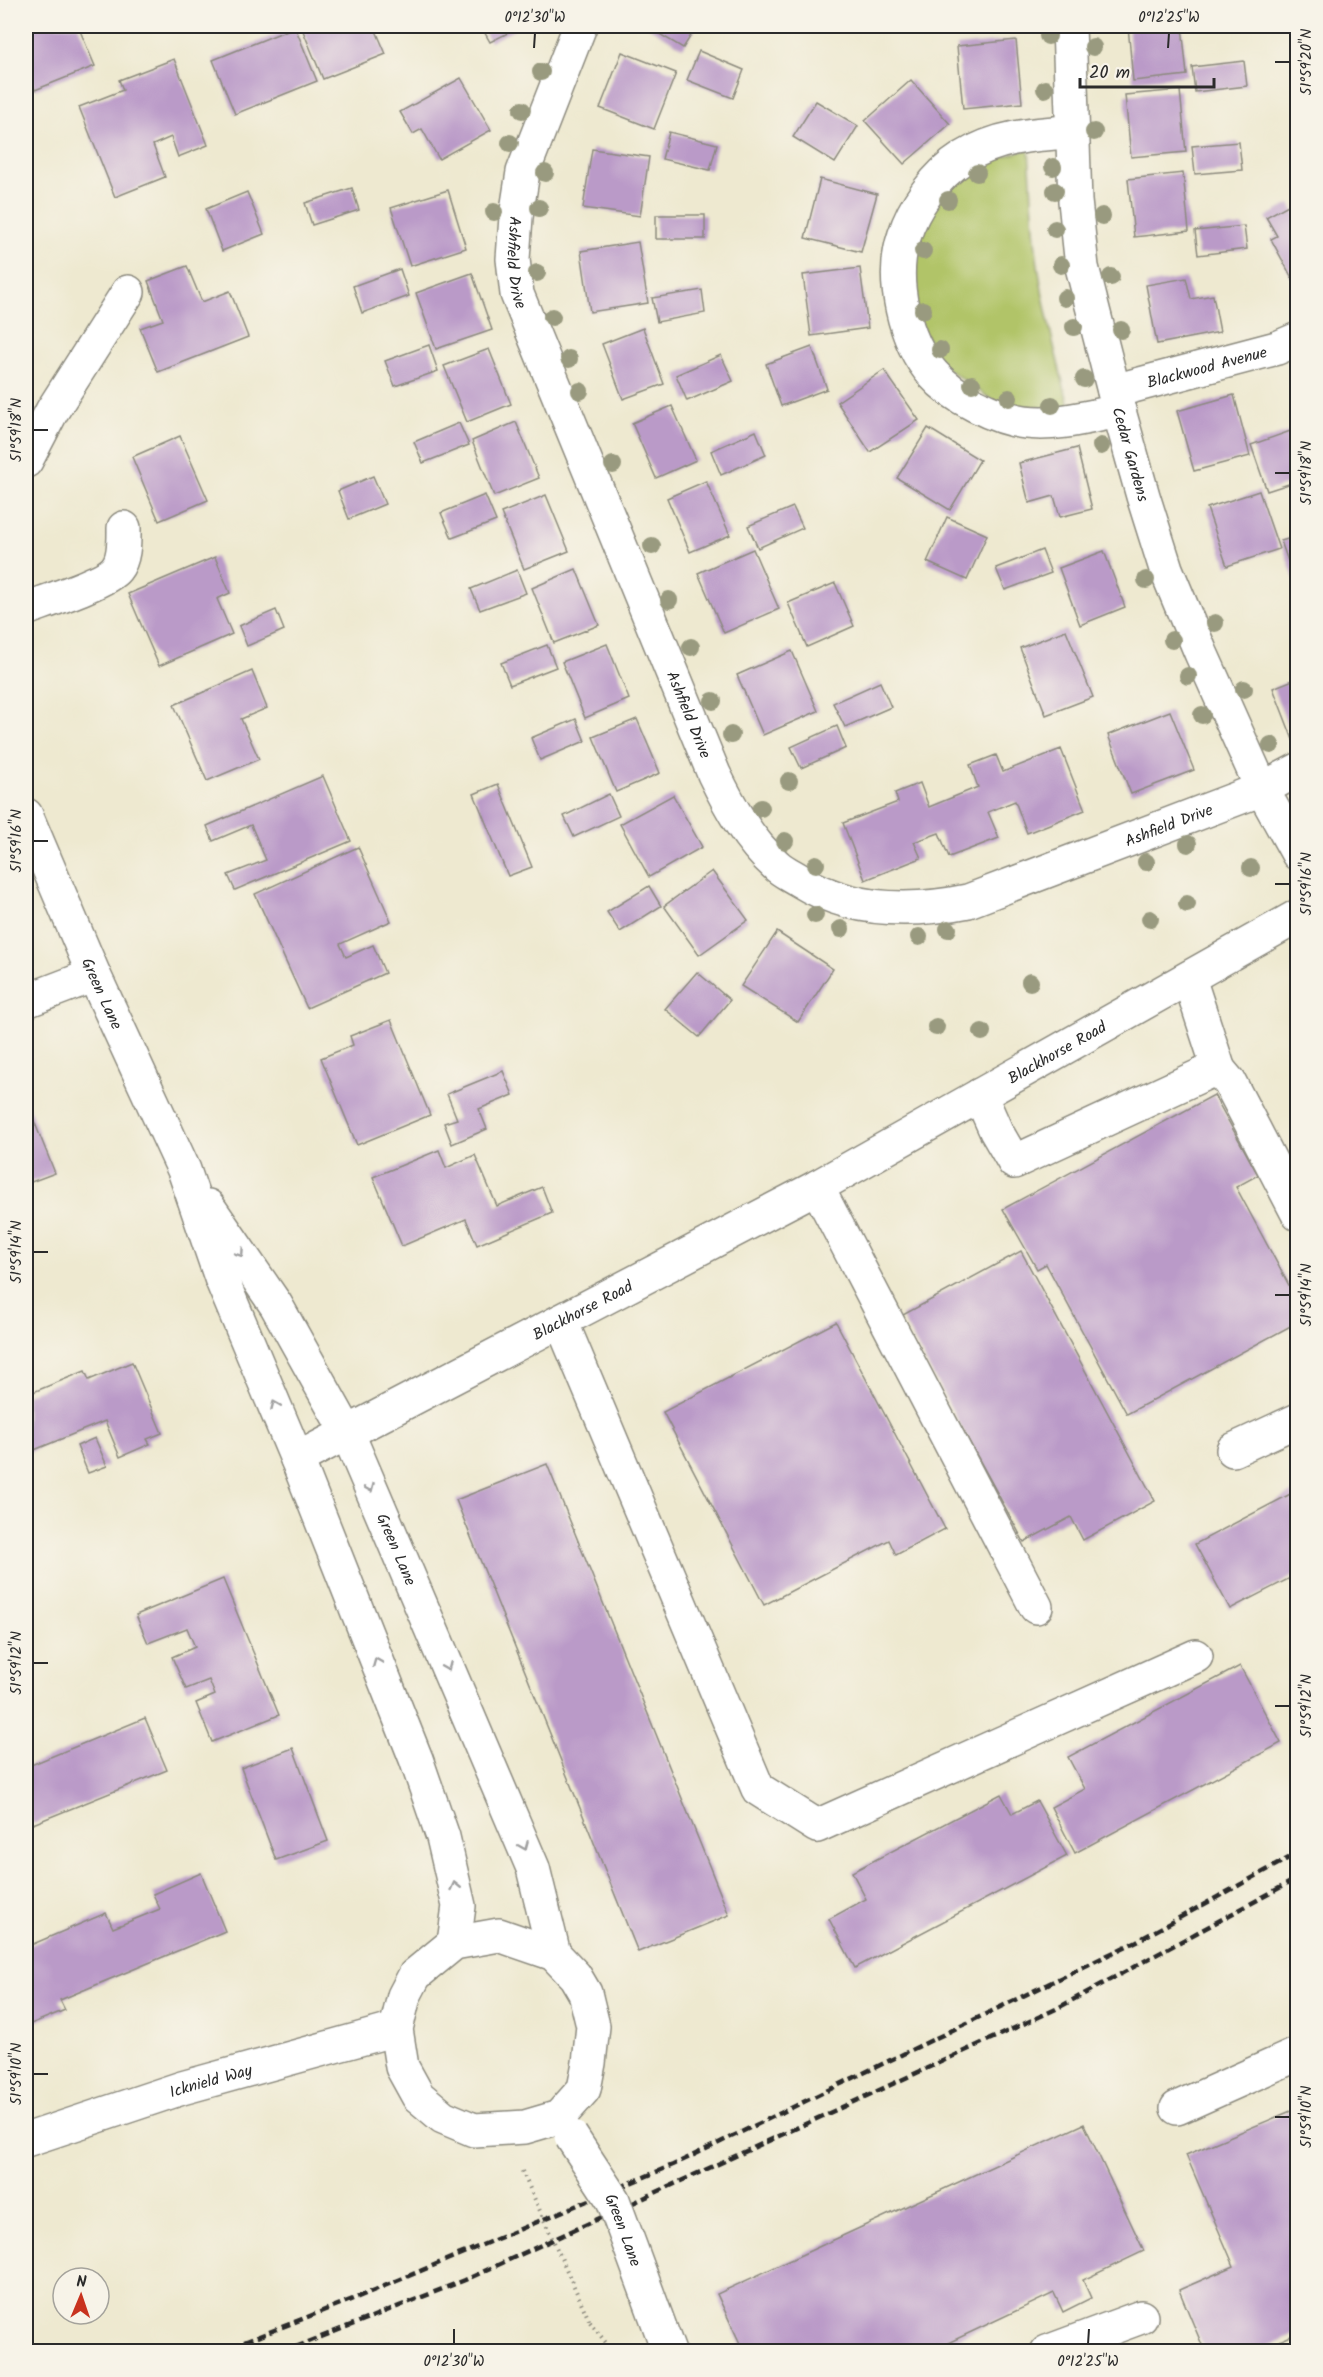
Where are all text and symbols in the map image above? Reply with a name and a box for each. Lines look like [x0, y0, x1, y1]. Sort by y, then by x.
text: 0°12'30"W [505, 6, 566, 30]
text: 0°12'25"W [1138, 6, 1200, 30]
text: 51°59'20"N [1295, 29, 1319, 95]
scale bar [1080, 51, 1214, 89]
text: 20 m [1089, 59, 1130, 88]
street label: Ashfield Drive [499, 215, 533, 313]
street label: Blackwood Avenue [1145, 340, 1270, 396]
text: 51°59'18"N [5, 398, 29, 462]
street label: Cedar Gardens [1105, 404, 1155, 505]
text: 51°59'18"N [1295, 441, 1319, 505]
street label: Ashfield Drive [659, 667, 717, 762]
street label: Ashfield Drive [1121, 798, 1217, 854]
text: 51°59'16"N [5, 809, 29, 873]
text: 51°59'16"N [1295, 852, 1319, 916]
street label: Green Lane [74, 954, 128, 1034]
street label: Blackhorse Road [1003, 1015, 1112, 1091]
text: 51°59'14"N [5, 1220, 29, 1284]
one-way arrow [233, 1246, 244, 1257]
text: 51°59'14"N [1295, 1263, 1319, 1327]
street label: Blackhorse Road [529, 1274, 638, 1348]
one-way arrow [270, 1400, 282, 1411]
one-way arrow [363, 1481, 375, 1492]
street label: Green Lane [369, 1510, 422, 1590]
text: 51°59'12"N [5, 1631, 29, 1695]
one-way arrow [372, 1657, 384, 1668]
one-way arrow [439, 1661, 451, 1672]
text: 51°59'12"N [1295, 1674, 1319, 1738]
one-way arrow [516, 1840, 528, 1851]
one-way arrow [449, 1881, 462, 1891]
text: 51°59'10"N [5, 2043, 29, 2105]
street label: Icknield Way [166, 2058, 256, 2105]
text: 51°59'10"N [1295, 2086, 1319, 2148]
street label: Green Lane [598, 2188, 647, 2270]
north arrow [51, 2266, 111, 2326]
text: N [76, 2270, 87, 2295]
text: 0°12'30"W [424, 2350, 485, 2374]
text: 0°12'25"W [1057, 2350, 1119, 2374]

